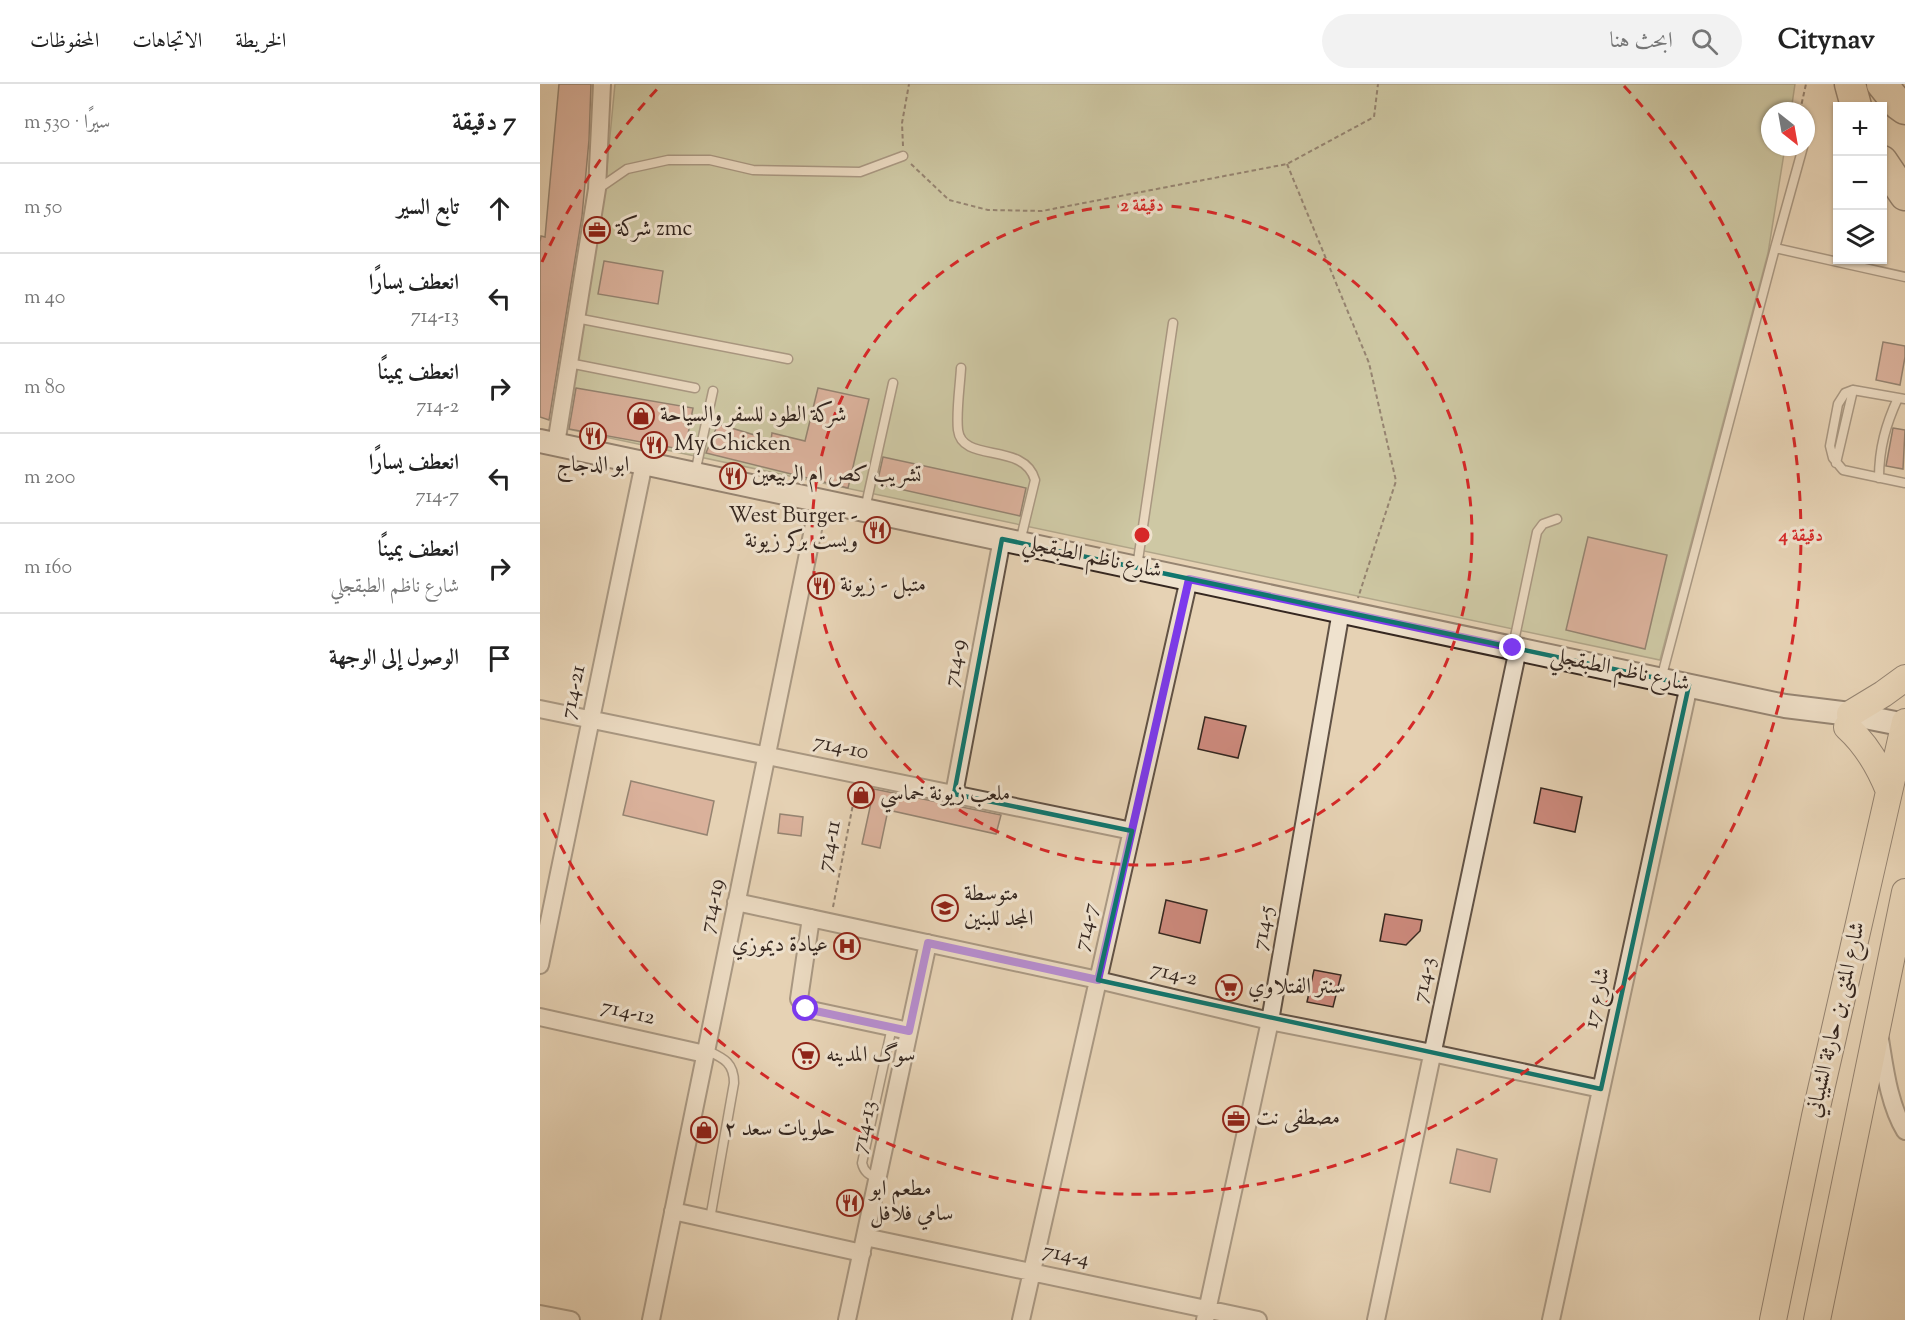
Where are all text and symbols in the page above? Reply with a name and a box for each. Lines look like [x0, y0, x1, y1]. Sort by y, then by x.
search box [1322, 14, 1742, 68]
text: Citynav [1778, 21, 1875, 61]
icon: search [1688, 25, 1721, 58]
text: ابحث هنا [1609, 26, 1673, 58]
text: المحفوظات [30, 27, 99, 57]
text: الاتجاهات [132, 27, 202, 57]
text: الخريطة [235, 27, 286, 57]
north arrow [1761, 102, 1815, 156]
map controls [1833, 102, 1887, 264]
button: + [1833, 102, 1887, 156]
text: 7 دقيقة [452, 105, 516, 142]
text: سيرًا · 530 m [24, 109, 110, 138]
button: − [1833, 156, 1887, 210]
icon: ahead [483, 192, 516, 225]
text: تابع السير [397, 193, 459, 225]
text: 50 m [24, 194, 62, 223]
text: 2 دقيقة [1120, 194, 1164, 220]
button: layers [1833, 210, 1887, 264]
place label: شركة zmc [615, 214, 692, 246]
office icon: شركة zmc [582, 215, 612, 245]
text: انعطف يسارًا [369, 268, 459, 300]
icon: left [483, 282, 516, 315]
text: 40 m [24, 284, 65, 313]
text: 714-13 [411, 303, 459, 332]
text: انعطف يمينًا [378, 358, 459, 390]
icon: right [483, 372, 516, 405]
text: 80 m [24, 374, 65, 403]
text: 714-2 [416, 393, 459, 422]
place label: شركة الطود للسفر والسياحة [660, 400, 847, 432]
shop icon: شركة الطود للسفر والسياحة [626, 401, 656, 431]
restaurant icon: ابو الدجاج [578, 421, 608, 451]
place label: My Chicken [674, 429, 791, 461]
restaurant icon: My Chicken [639, 430, 669, 460]
text: انعطف يسارًا [369, 448, 459, 480]
place label: ابو الدجاج [557, 450, 629, 483]
place label: تشريب كص ام الربيعين [752, 460, 922, 493]
restaurant icon: تشريب كص ام الربيعين [718, 461, 748, 491]
icon: left [483, 462, 516, 495]
text: 200 m [24, 464, 75, 493]
text: 714-7 [415, 483, 459, 512]
place label: West Burger - ويست بركر زيونة [729, 501, 858, 558]
restaurant icon: West Burger - ويست بركر زيونة [862, 515, 892, 545]
text: 4 دقيقة [1778, 524, 1823, 550]
centre of rings [1132, 525, 1152, 545]
street label: شارع ناظم الطبقجلي [1019, 528, 1165, 591]
text: انعطف يمينًا [378, 535, 459, 567]
icon: right [483, 552, 516, 585]
text: 160 m [24, 554, 72, 583]
place label: متبل - زيونة [840, 570, 926, 602]
restaurant icon: متبل - زيونة [806, 571, 836, 601]
text: شارع ناظم الطبقجلي [330, 573, 459, 602]
route end [1499, 634, 1525, 660]
street label: 714-9 [936, 637, 976, 689]
street label: شارع ناظم الطبقجلي [1547, 641, 1693, 704]
icon: arrive [483, 642, 516, 675]
text: الوصول إلى الوجهة [329, 643, 459, 675]
street label: 714-21 [553, 662, 595, 722]
street label: 714-10 [810, 727, 872, 769]
place label: ملعب زيونة خماسي [880, 779, 1010, 813]
shop icon: ملعب زيونة خماسي [846, 780, 876, 810]
street label: 714-11 [809, 817, 851, 874]
street label: 714-19 [692, 876, 734, 936]
place label: متوسطة المجد للبنين [964, 879, 1034, 936]
school or university icon: متوسطة المجد للبنين [930, 893, 960, 923]
street label: 714-7 [1066, 900, 1108, 954]
street label: 714-5 [1244, 903, 1284, 953]
street label: شارع المثنى بن حارثة الشيباني [1799, 919, 1875, 1121]
place label: عيادة ديموزي [732, 930, 828, 962]
hospital icon: عيادة ديموزي [832, 931, 862, 961]
street label: 714-2 [1148, 954, 1200, 996]
street label: 714-3 [1405, 954, 1445, 1006]
street label: شارع 17 [1576, 965, 1620, 1031]
place label: سنتر الفتلاوي [1248, 972, 1346, 1004]
supermarket icon: سنتر الفتلاوي [1214, 973, 1244, 1003]
street label: 714-12 [598, 991, 658, 1035]
route start [792, 995, 818, 1021]
place label: سوگ المدينه [826, 1040, 915, 1072]
supermarket icon: سوگ المدينه [791, 1041, 821, 1071]
street label: 714-13 [844, 1098, 886, 1156]
place label: مصطفى نت [1256, 1103, 1340, 1135]
office icon: مصطفى نت [1221, 1104, 1251, 1134]
place label: حلويات سعد ٢ [724, 1114, 835, 1146]
shop icon: حلويات سعد ٢ [689, 1115, 719, 1145]
place label: مطعم ابو سامي فلافل [868, 1174, 954, 1231]
restaurant icon: مطعم ابو سامي فلافل [835, 1188, 865, 1218]
street label: 714-4 [1040, 1235, 1092, 1277]

